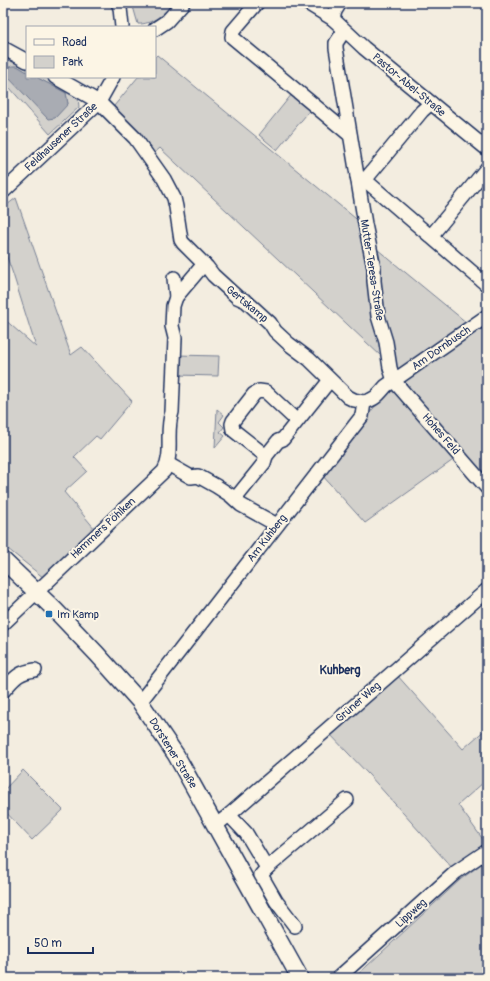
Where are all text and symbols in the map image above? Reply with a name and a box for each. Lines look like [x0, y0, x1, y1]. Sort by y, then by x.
legend [26, 26, 156, 78]
text: Road [62, 35, 87, 50]
street label: Pastor-Abel-Straße [370, 51, 449, 120]
text: Park [62, 55, 83, 70]
street label: Feldhausener Straße [22, 100, 100, 174]
street label: Mutter-Teresa-Straße [358, 218, 387, 322]
street label: Gertskamp [223, 283, 271, 325]
street label: Am Dornbusch [409, 323, 473, 373]
street label: Hohes Feld [420, 411, 462, 457]
street label: Hemmers Pöhlken [68, 495, 138, 561]
street label: Am Kuhberg [244, 511, 290, 564]
place label: Im Kamp [57, 608, 99, 621]
marker: Im Kamp [44, 609, 54, 619]
district label: Kuhberg [319, 663, 361, 678]
street label: Grüner Weg [333, 679, 383, 725]
street label: Dorstener Straße [146, 715, 200, 791]
street label: Lippweg [393, 896, 429, 930]
scale bar [28, 929, 93, 955]
text: 50 m [34, 936, 62, 951]

